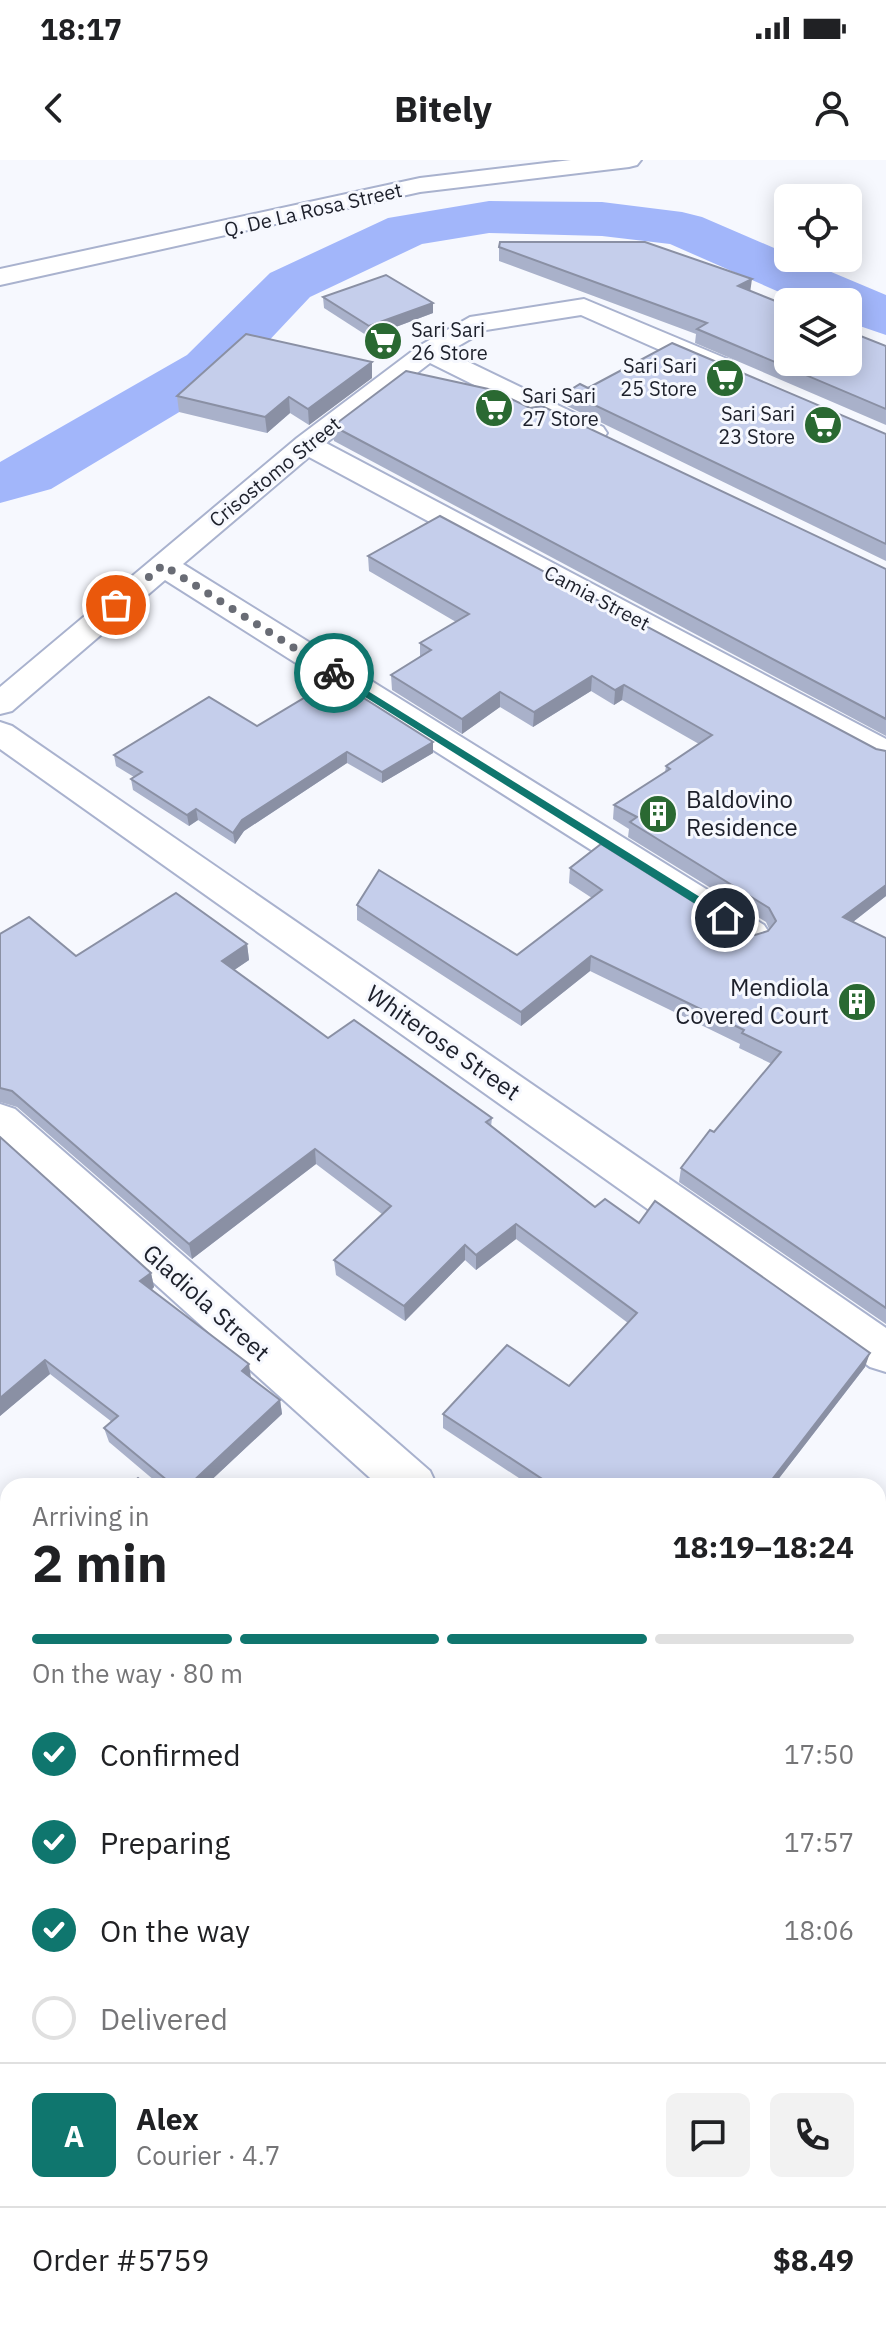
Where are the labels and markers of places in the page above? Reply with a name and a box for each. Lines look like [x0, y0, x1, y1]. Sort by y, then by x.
place label: Sari Sari 26 Store [411, 316, 488, 366]
supermarket icon: Sari Sari 26 Store [362, 320, 404, 362]
place label: Sari Sari 25 Store [620, 352, 697, 402]
supermarket icon: Sari Sari 25 Store [704, 357, 746, 399]
place label: Sari Sari 27 Store [522, 382, 599, 432]
supermarket icon: Sari Sari 27 Store [473, 387, 515, 429]
place label: Sari Sari 23 Store [718, 400, 795, 450]
supermarket icon: Sari Sari 23 Store [802, 404, 844, 446]
pin [82, 571, 150, 639]
place label: Baldovino Residence [686, 783, 798, 843]
building icon: Baldovino Residence [637, 793, 679, 835]
pin [691, 884, 759, 952]
place label: Mendiola Covered Court [675, 971, 829, 1031]
building icon: Mendiola Covered Court [836, 981, 878, 1023]

